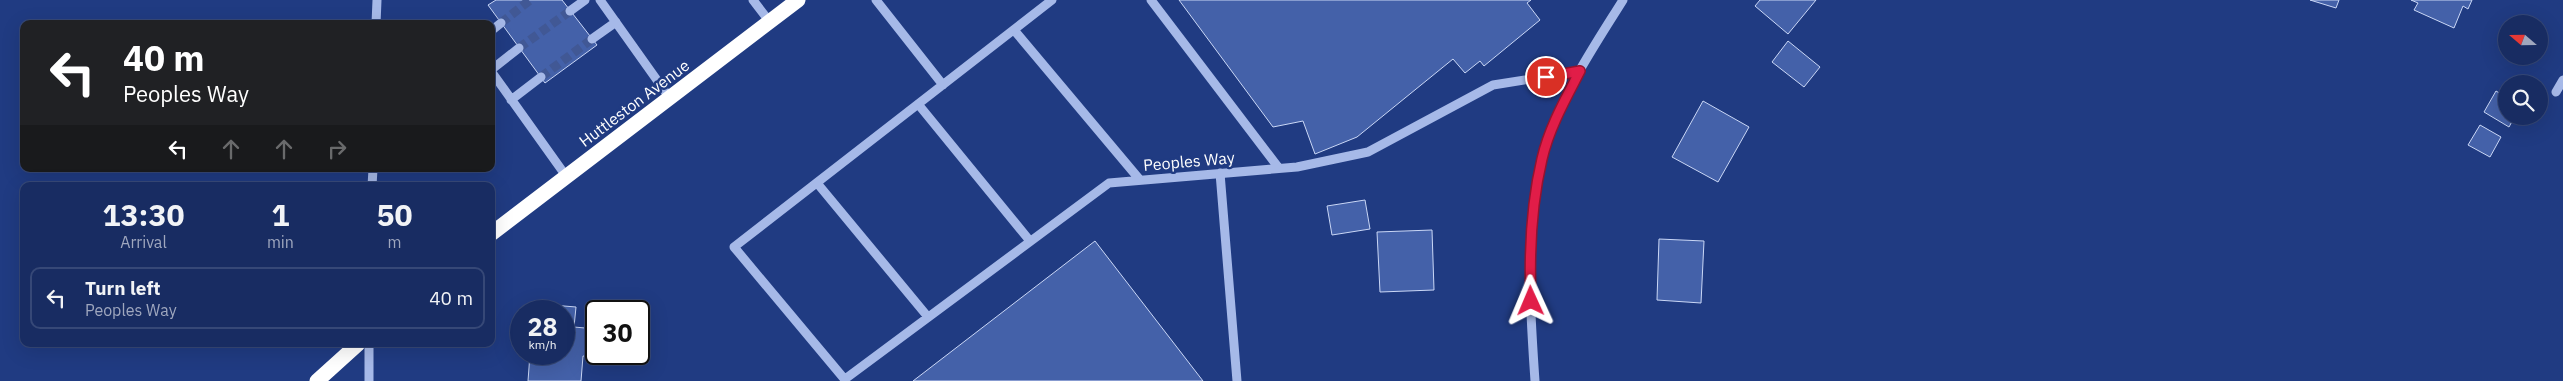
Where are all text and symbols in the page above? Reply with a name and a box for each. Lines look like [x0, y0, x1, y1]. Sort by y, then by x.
north arrow [2498, 15, 2548, 65]
map controls [2498, 15, 2548, 125]
text: 40 m [123, 35, 205, 81]
icon: left [40, 40, 105, 105]
street label: Huttleston Avenue [575, 55, 693, 151]
pin [1525, 56, 1567, 98]
icon: arrive [1532, 63, 1560, 91]
button: search [2498, 75, 2548, 125]
text: Peoples Way [123, 79, 249, 108]
icon: left [164, 135, 192, 163]
icon: ahead [217, 135, 245, 163]
icon: ahead [270, 135, 298, 163]
icon: right [323, 135, 351, 163]
street label: Peoples Way [1142, 147, 1236, 175]
text: 13:30 [103, 195, 184, 234]
text: 1 [271, 195, 289, 234]
text: 50 [376, 195, 412, 234]
text: Arrival [120, 232, 167, 252]
text: min [267, 232, 294, 252]
text: m [387, 232, 401, 252]
position arrow [1504, 274, 1556, 326]
text: Turn left [85, 276, 161, 300]
icon: left [42, 284, 70, 312]
text: 40 m [429, 286, 473, 310]
text: Peoples Way [85, 300, 177, 320]
speed limit sign: 30 [585, 300, 650, 365]
text: 28 [527, 310, 558, 343]
text: km/h [528, 337, 557, 352]

